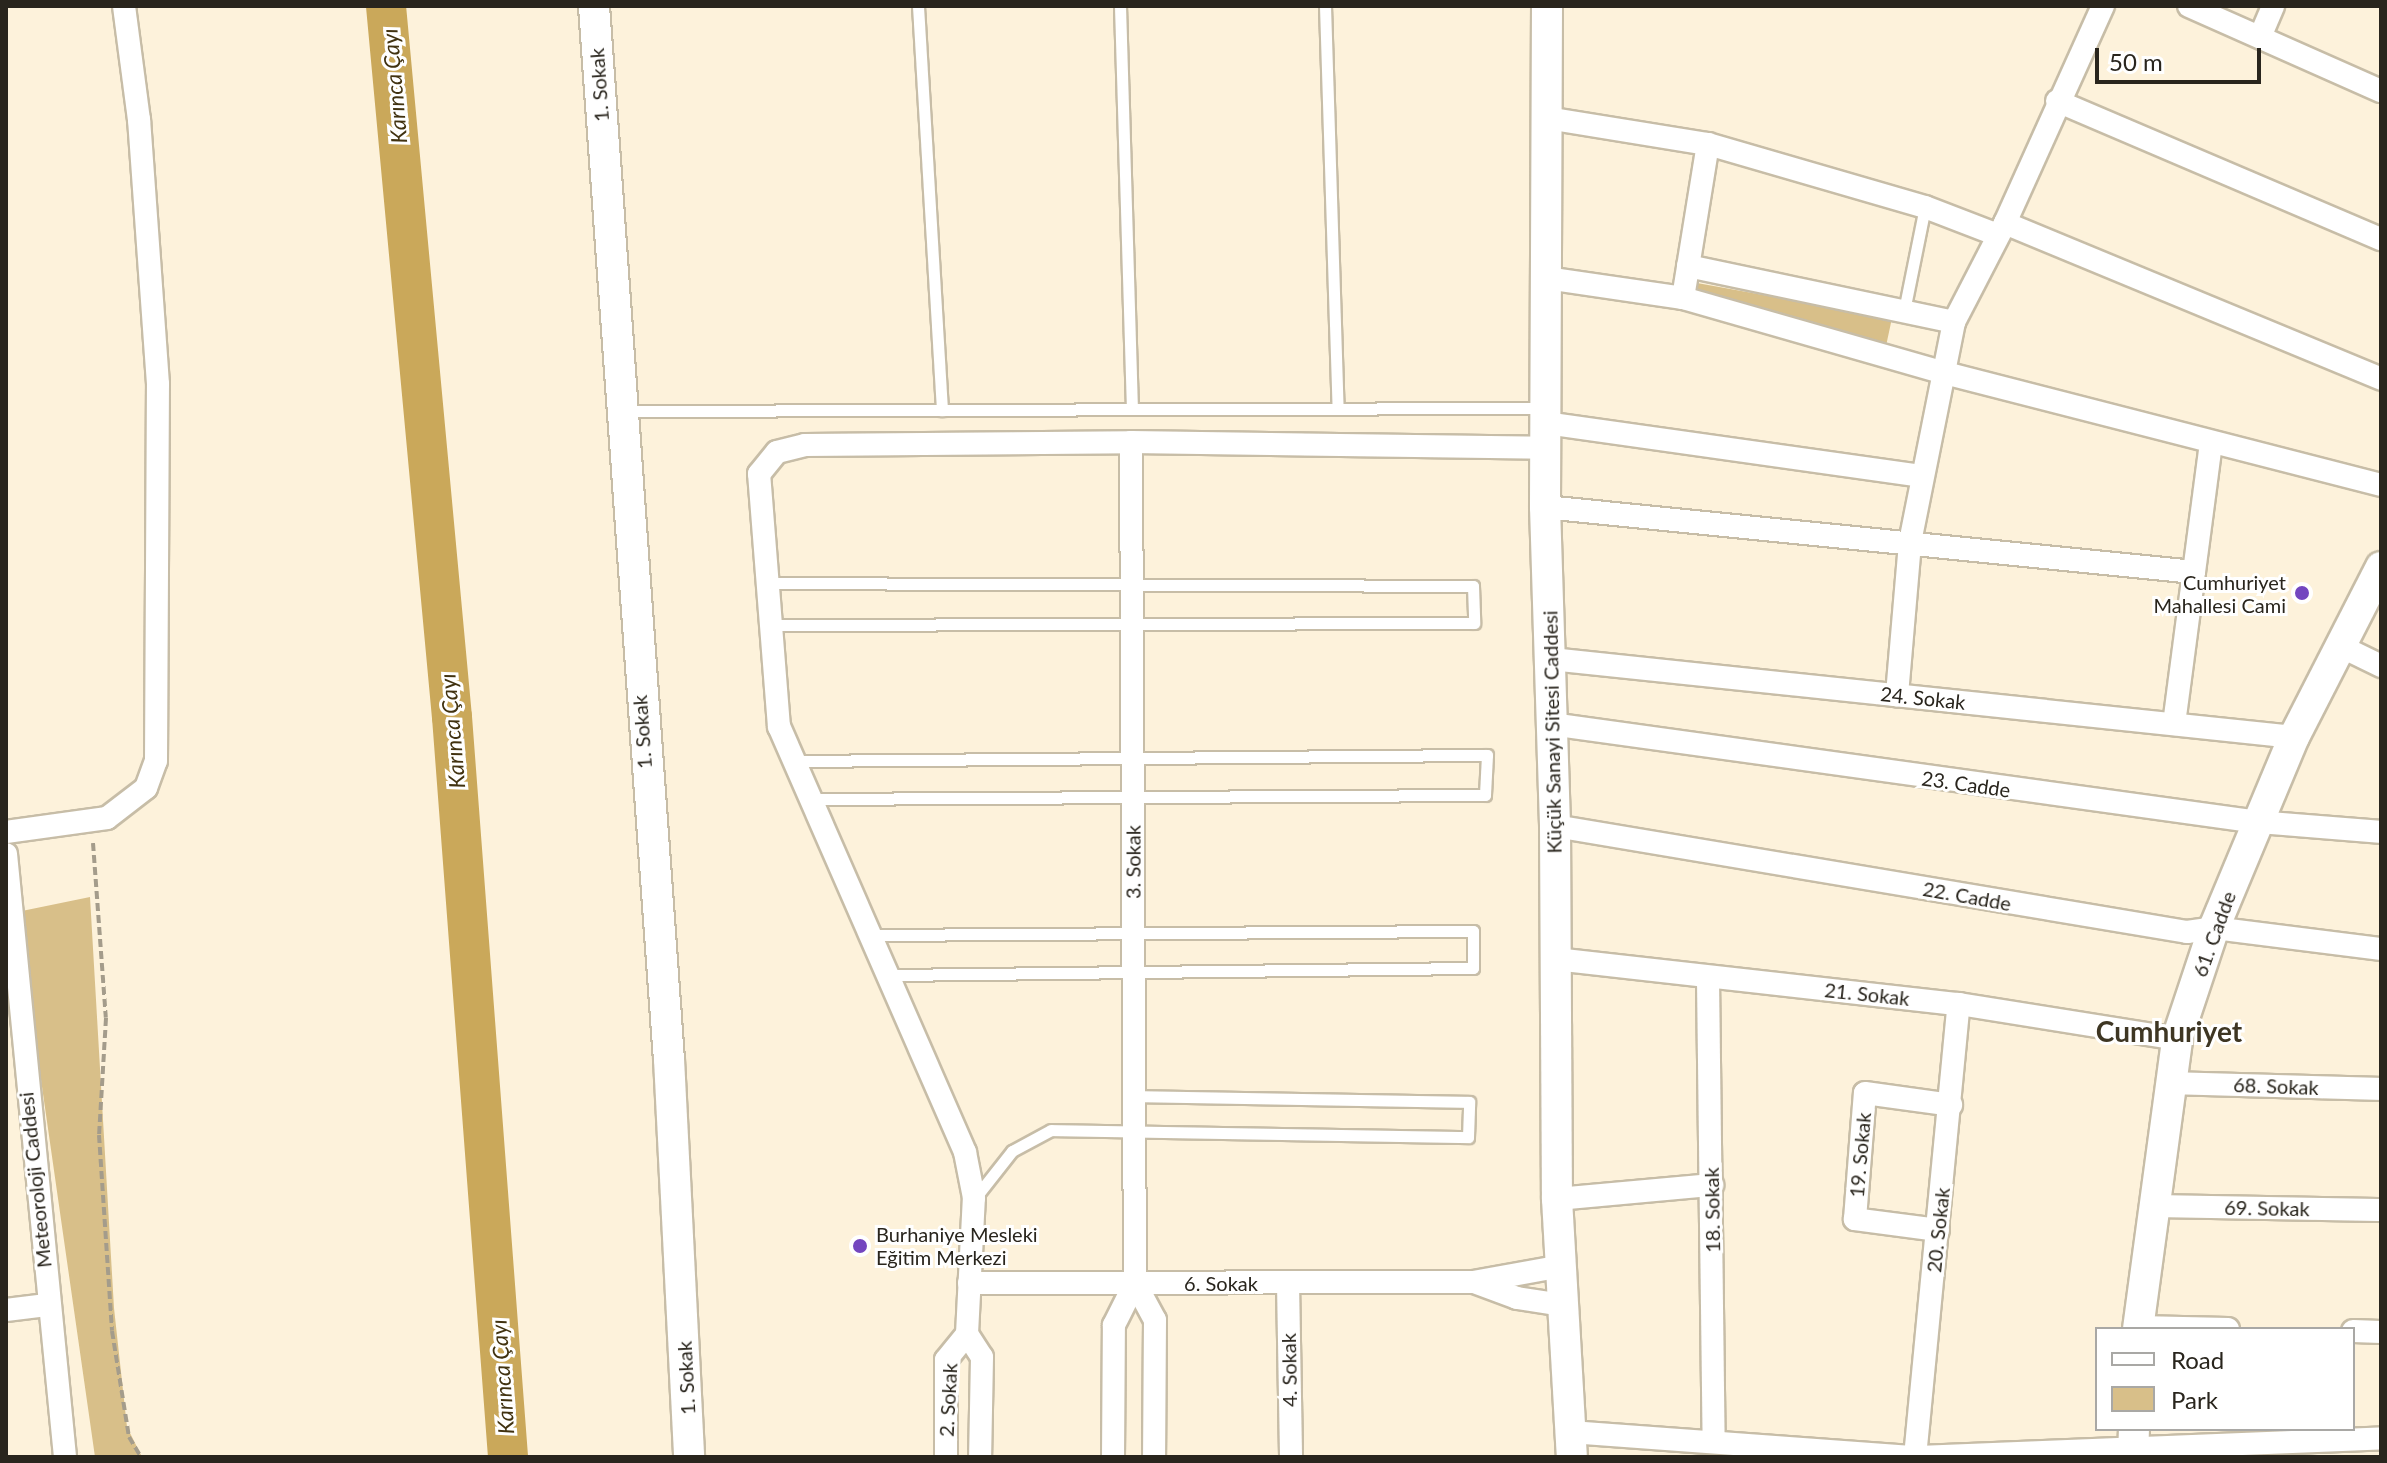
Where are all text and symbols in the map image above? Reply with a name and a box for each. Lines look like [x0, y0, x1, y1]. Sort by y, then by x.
water label: Karınca Çayı [376, 27, 412, 145]
scale bar [2099, 32, 2265, 82]
street label: 1. Sokak [584, 47, 614, 123]
text: 50 m [2109, 47, 2163, 76]
place label: Cumhuriyet Mahallesi Cami [2154, 570, 2286, 617]
marker: Cumhuriyet Mahallesi Cami [2293, 584, 2311, 602]
street label: Küçük Sanayi Sitesi Caddesi [1538, 610, 1566, 854]
water label: Karınca Çayı [434, 672, 470, 790]
street label: 24. Sokak [1879, 682, 1967, 714]
street label: 1. Sokak [627, 694, 657, 770]
street label: 23. Cadde [1920, 766, 2012, 802]
street label: 3. Sokak [1121, 825, 1145, 899]
street label: 22. Cadde [1921, 876, 2013, 916]
street label: 61. Cadde [2187, 888, 2241, 980]
street label: 21. Sokak [1823, 978, 1911, 1010]
district label: Cumhuriyet [2096, 1014, 2242, 1048]
street label: 68. Sokak [2233, 1073, 2319, 1099]
street label: Meteoroloji Caddesi [14, 1091, 56, 1269]
street label: 19. Sokak [1844, 1111, 1876, 1199]
street label: 18. Sokak [1699, 1167, 1725, 1253]
street label: 20. Sokak [1922, 1186, 1954, 1274]
street label: 69. Sokak [2224, 1195, 2310, 1221]
place label: Burhaniye Mesleki Eğitim Merkezi [876, 1222, 1038, 1269]
marker: Burhaniye Mesleki Eğitim Merkezi [851, 1237, 869, 1255]
street label: 6. Sokak [1184, 1271, 1258, 1295]
water label: Karınca Çayı [485, 1319, 519, 1435]
legend [2095, 1327, 2355, 1431]
street label: 4. Sokak [1276, 1333, 1302, 1407]
street label: 1. Sokak [672, 1341, 700, 1415]
text: Road [2171, 1345, 2224, 1374]
street label: 2. Sokak [934, 1363, 962, 1437]
text: Park [2171, 1385, 2218, 1414]

